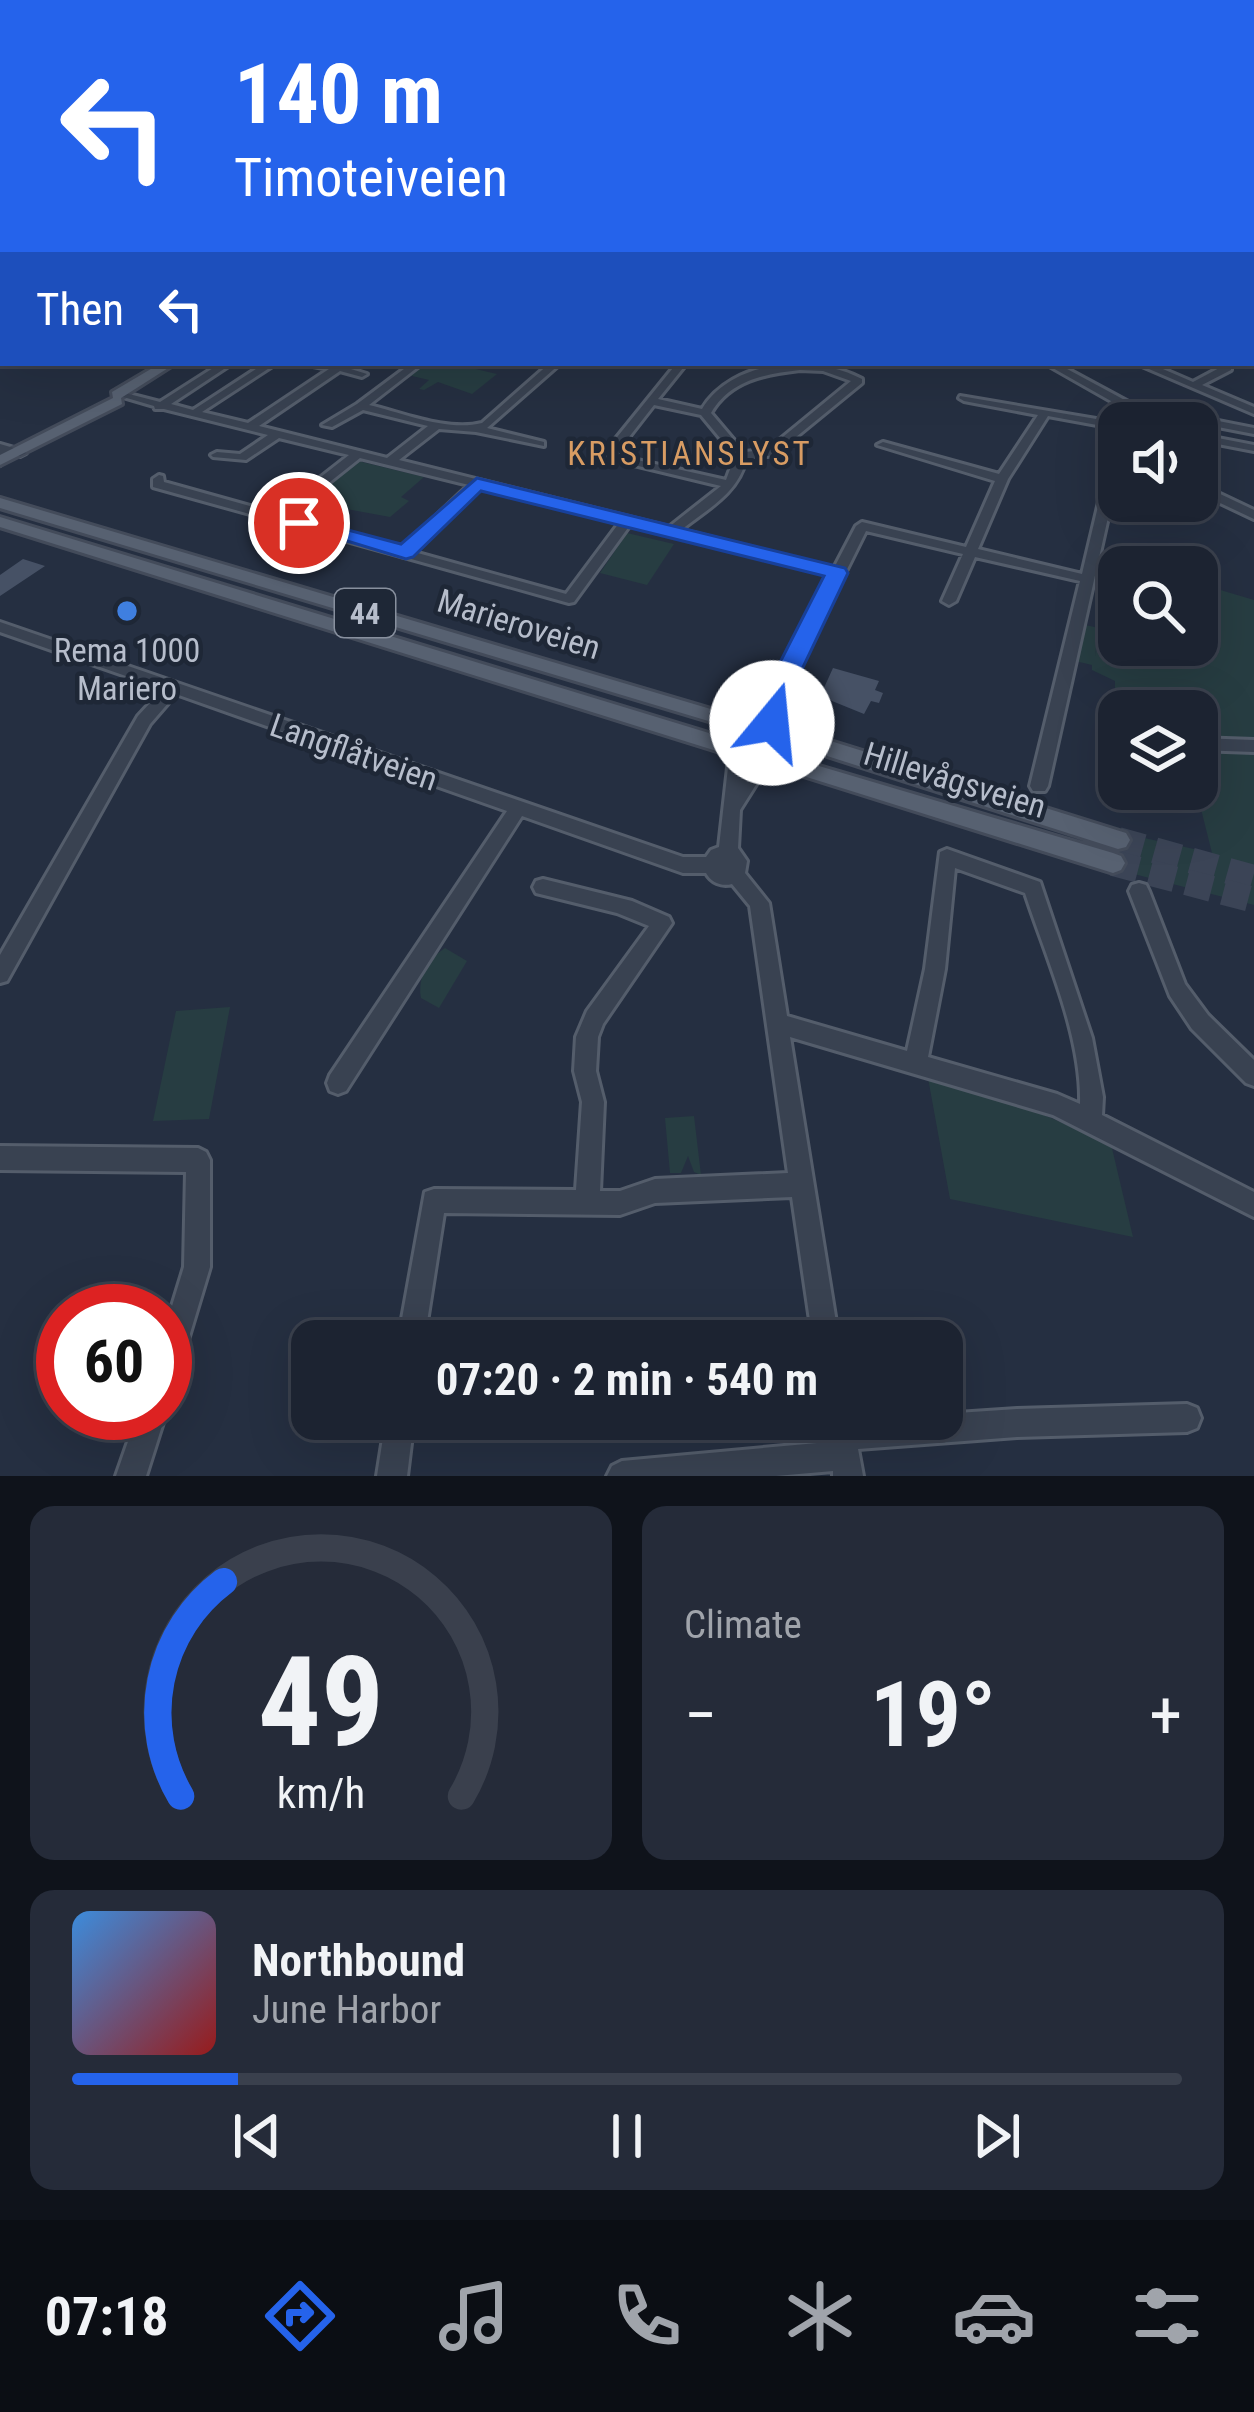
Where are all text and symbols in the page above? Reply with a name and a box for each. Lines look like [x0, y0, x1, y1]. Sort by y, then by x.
text: 140 m [234, 45, 443, 144]
icon: left [36, 48, 192, 204]
text: Timoteiveien [234, 146, 508, 209]
icon: left [148, 276, 214, 342]
text: Then [36, 283, 124, 336]
map controls [1098, 402, 1218, 810]
button: sound [1098, 402, 1218, 522]
district label: KRISTIANSLYST [567, 434, 813, 473]
pin [248, 472, 350, 574]
icon: arrive [266, 490, 332, 556]
button: search [1098, 546, 1218, 666]
street label: Marieroveien [433, 581, 605, 667]
road number: 44 [335, 589, 395, 637]
marker: Rema 1000 Mariero [114, 598, 140, 624]
place label: Rema 1000 Mariero [54, 631, 200, 708]
position arrow [709, 660, 835, 786]
button: layers [1098, 690, 1218, 810]
street label: Langflåtveien [265, 705, 443, 799]
street label: Hillevågsveien [859, 734, 1051, 826]
speed limit sign: 60 [36, 1284, 192, 1440]
text: 07:20 · 2 min · 540 m [436, 1353, 818, 1406]
text: Climate [684, 1602, 802, 1648]
text: 49 [258, 1629, 384, 1775]
text: 19° [870, 1663, 996, 1768]
text: − [684, 1677, 717, 1754]
text: + [1149, 1677, 1182, 1754]
text: km/h [277, 1768, 365, 1818]
text: Northbound [252, 1934, 465, 1987]
text: June Harbor [252, 1987, 441, 2033]
icon: previous [224, 2103, 290, 2169]
icon: pause [594, 2103, 660, 2169]
icon: next [964, 2103, 1030, 2169]
icon: directions [258, 2274, 342, 2358]
icon: music [432, 2274, 516, 2358]
icon: phone [605, 2274, 689, 2358]
icon: climate [778, 2274, 862, 2358]
icon: car [952, 2274, 1036, 2358]
icon: filters [1125, 2274, 1209, 2358]
text: 07:18 [45, 2285, 169, 2348]

